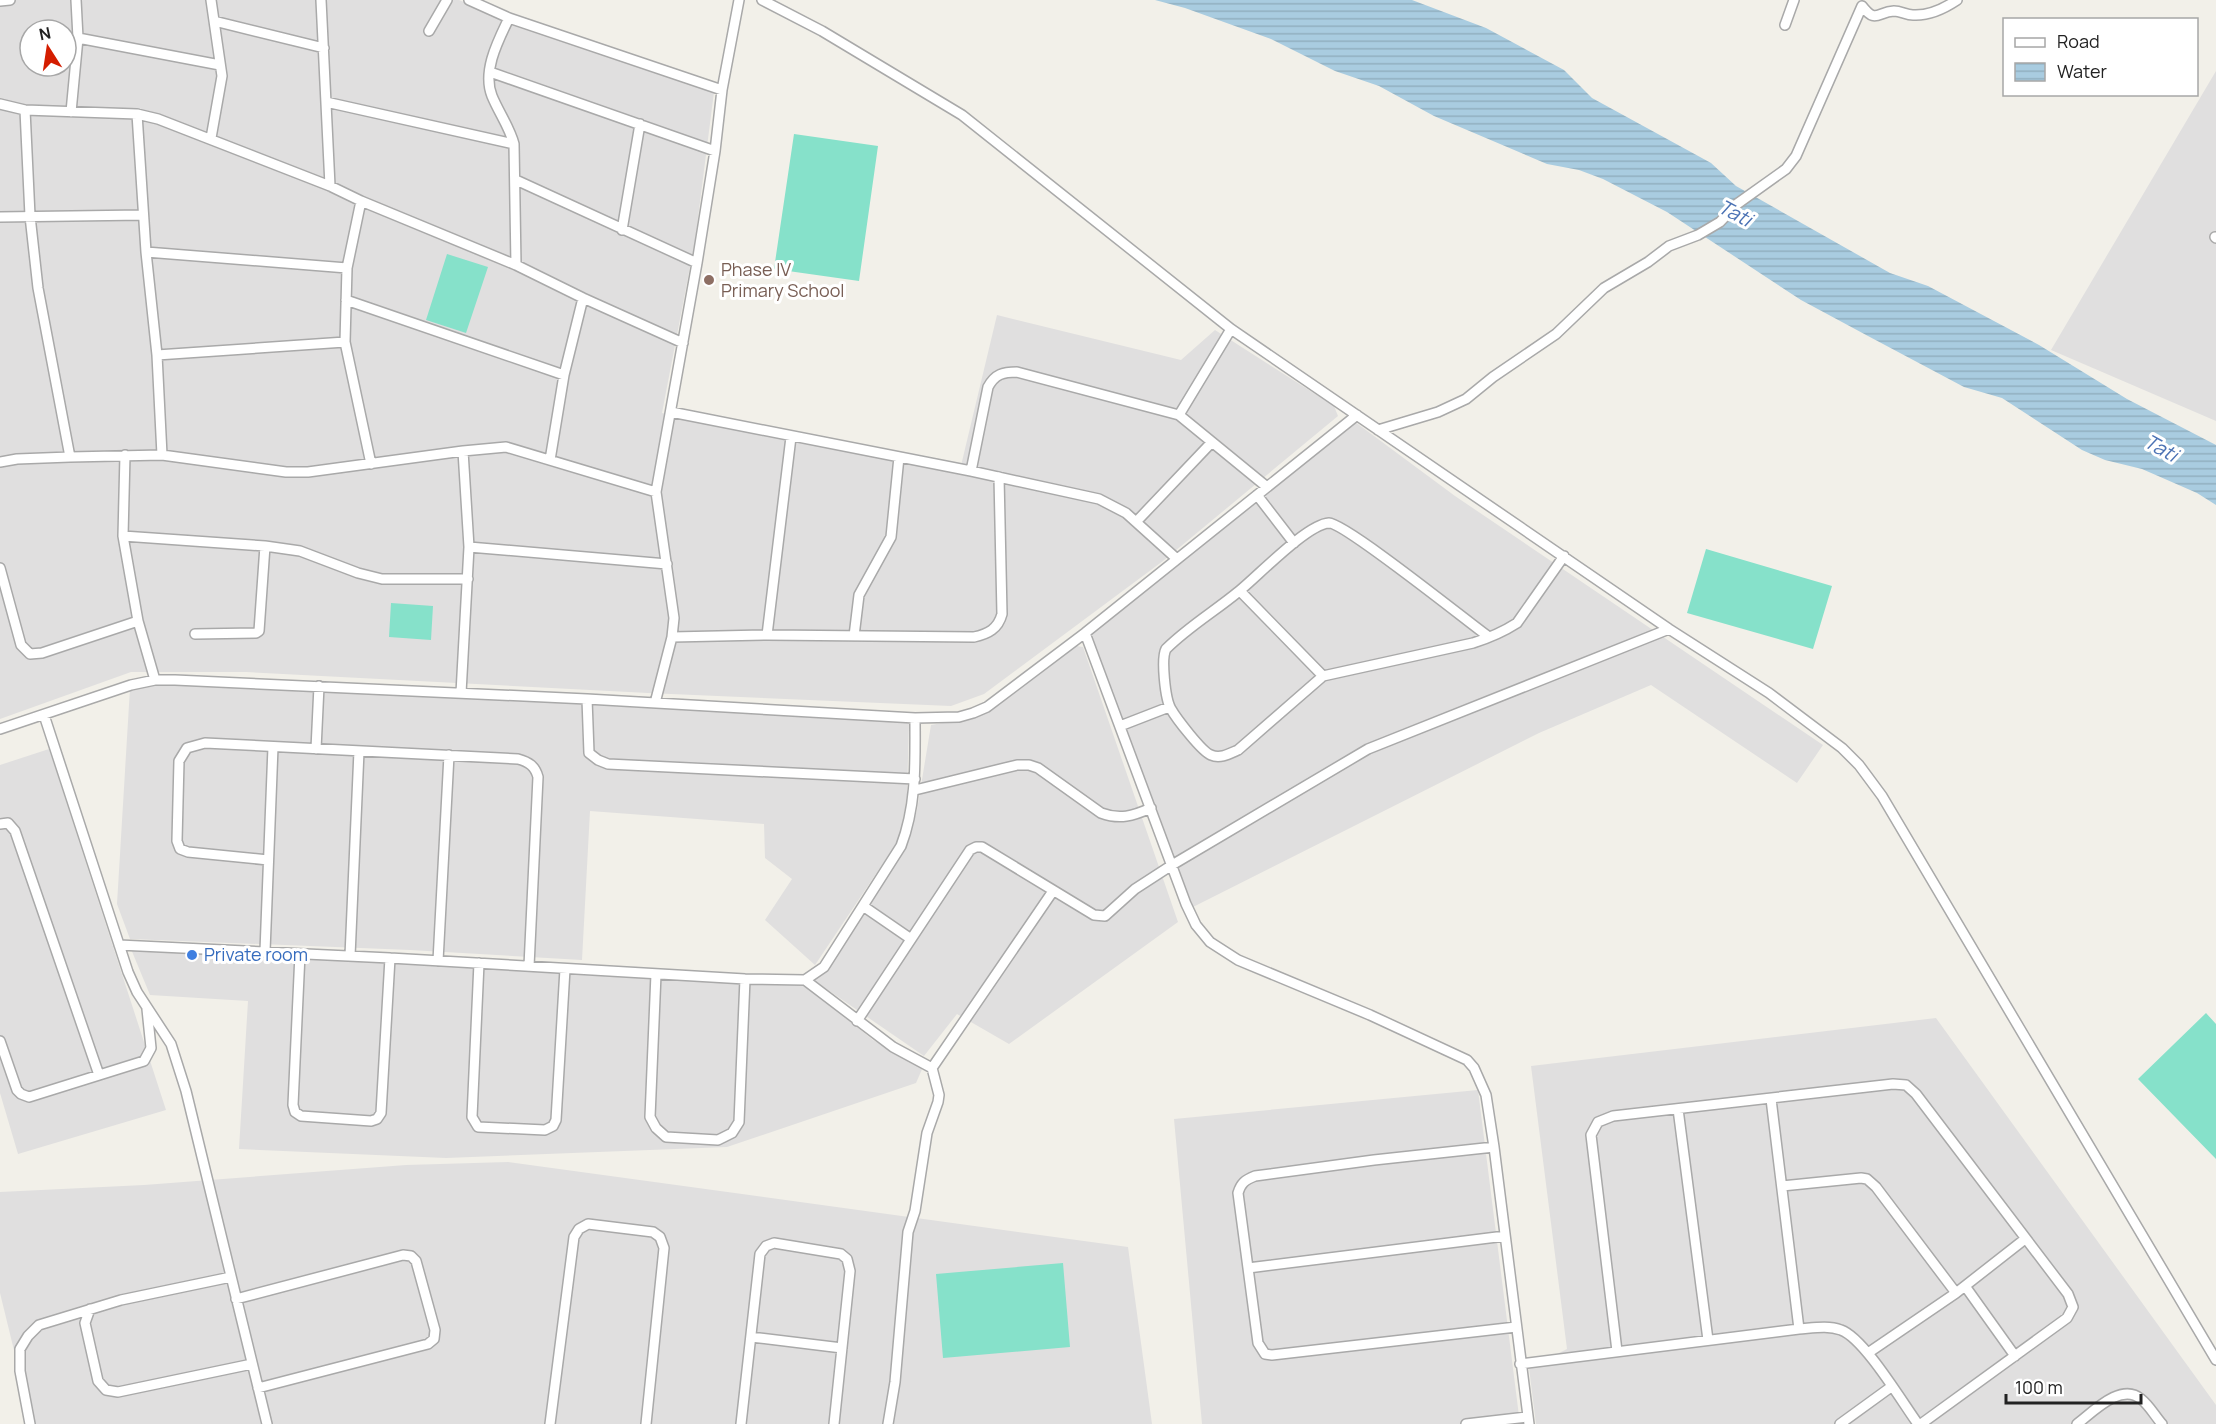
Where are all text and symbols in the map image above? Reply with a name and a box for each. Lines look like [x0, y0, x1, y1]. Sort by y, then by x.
north arrow [18, 18, 78, 78]
legend [2003, 18, 2198, 96]
text: N [37, 21, 53, 45]
text: Road [2057, 29, 2100, 53]
text: Water [2057, 59, 2107, 83]
water label: Tati [1714, 193, 1759, 234]
place label: Phase IV Primary School [721, 257, 845, 302]
marker: Phase IV Primary School [702, 273, 716, 287]
water label: Tati [2140, 427, 2185, 469]
place label: Private room [204, 942, 308, 966]
marker: Private room [185, 948, 199, 962]
scale bar [2006, 1367, 2141, 1405]
text: 100 m [2015, 1375, 2063, 1399]

